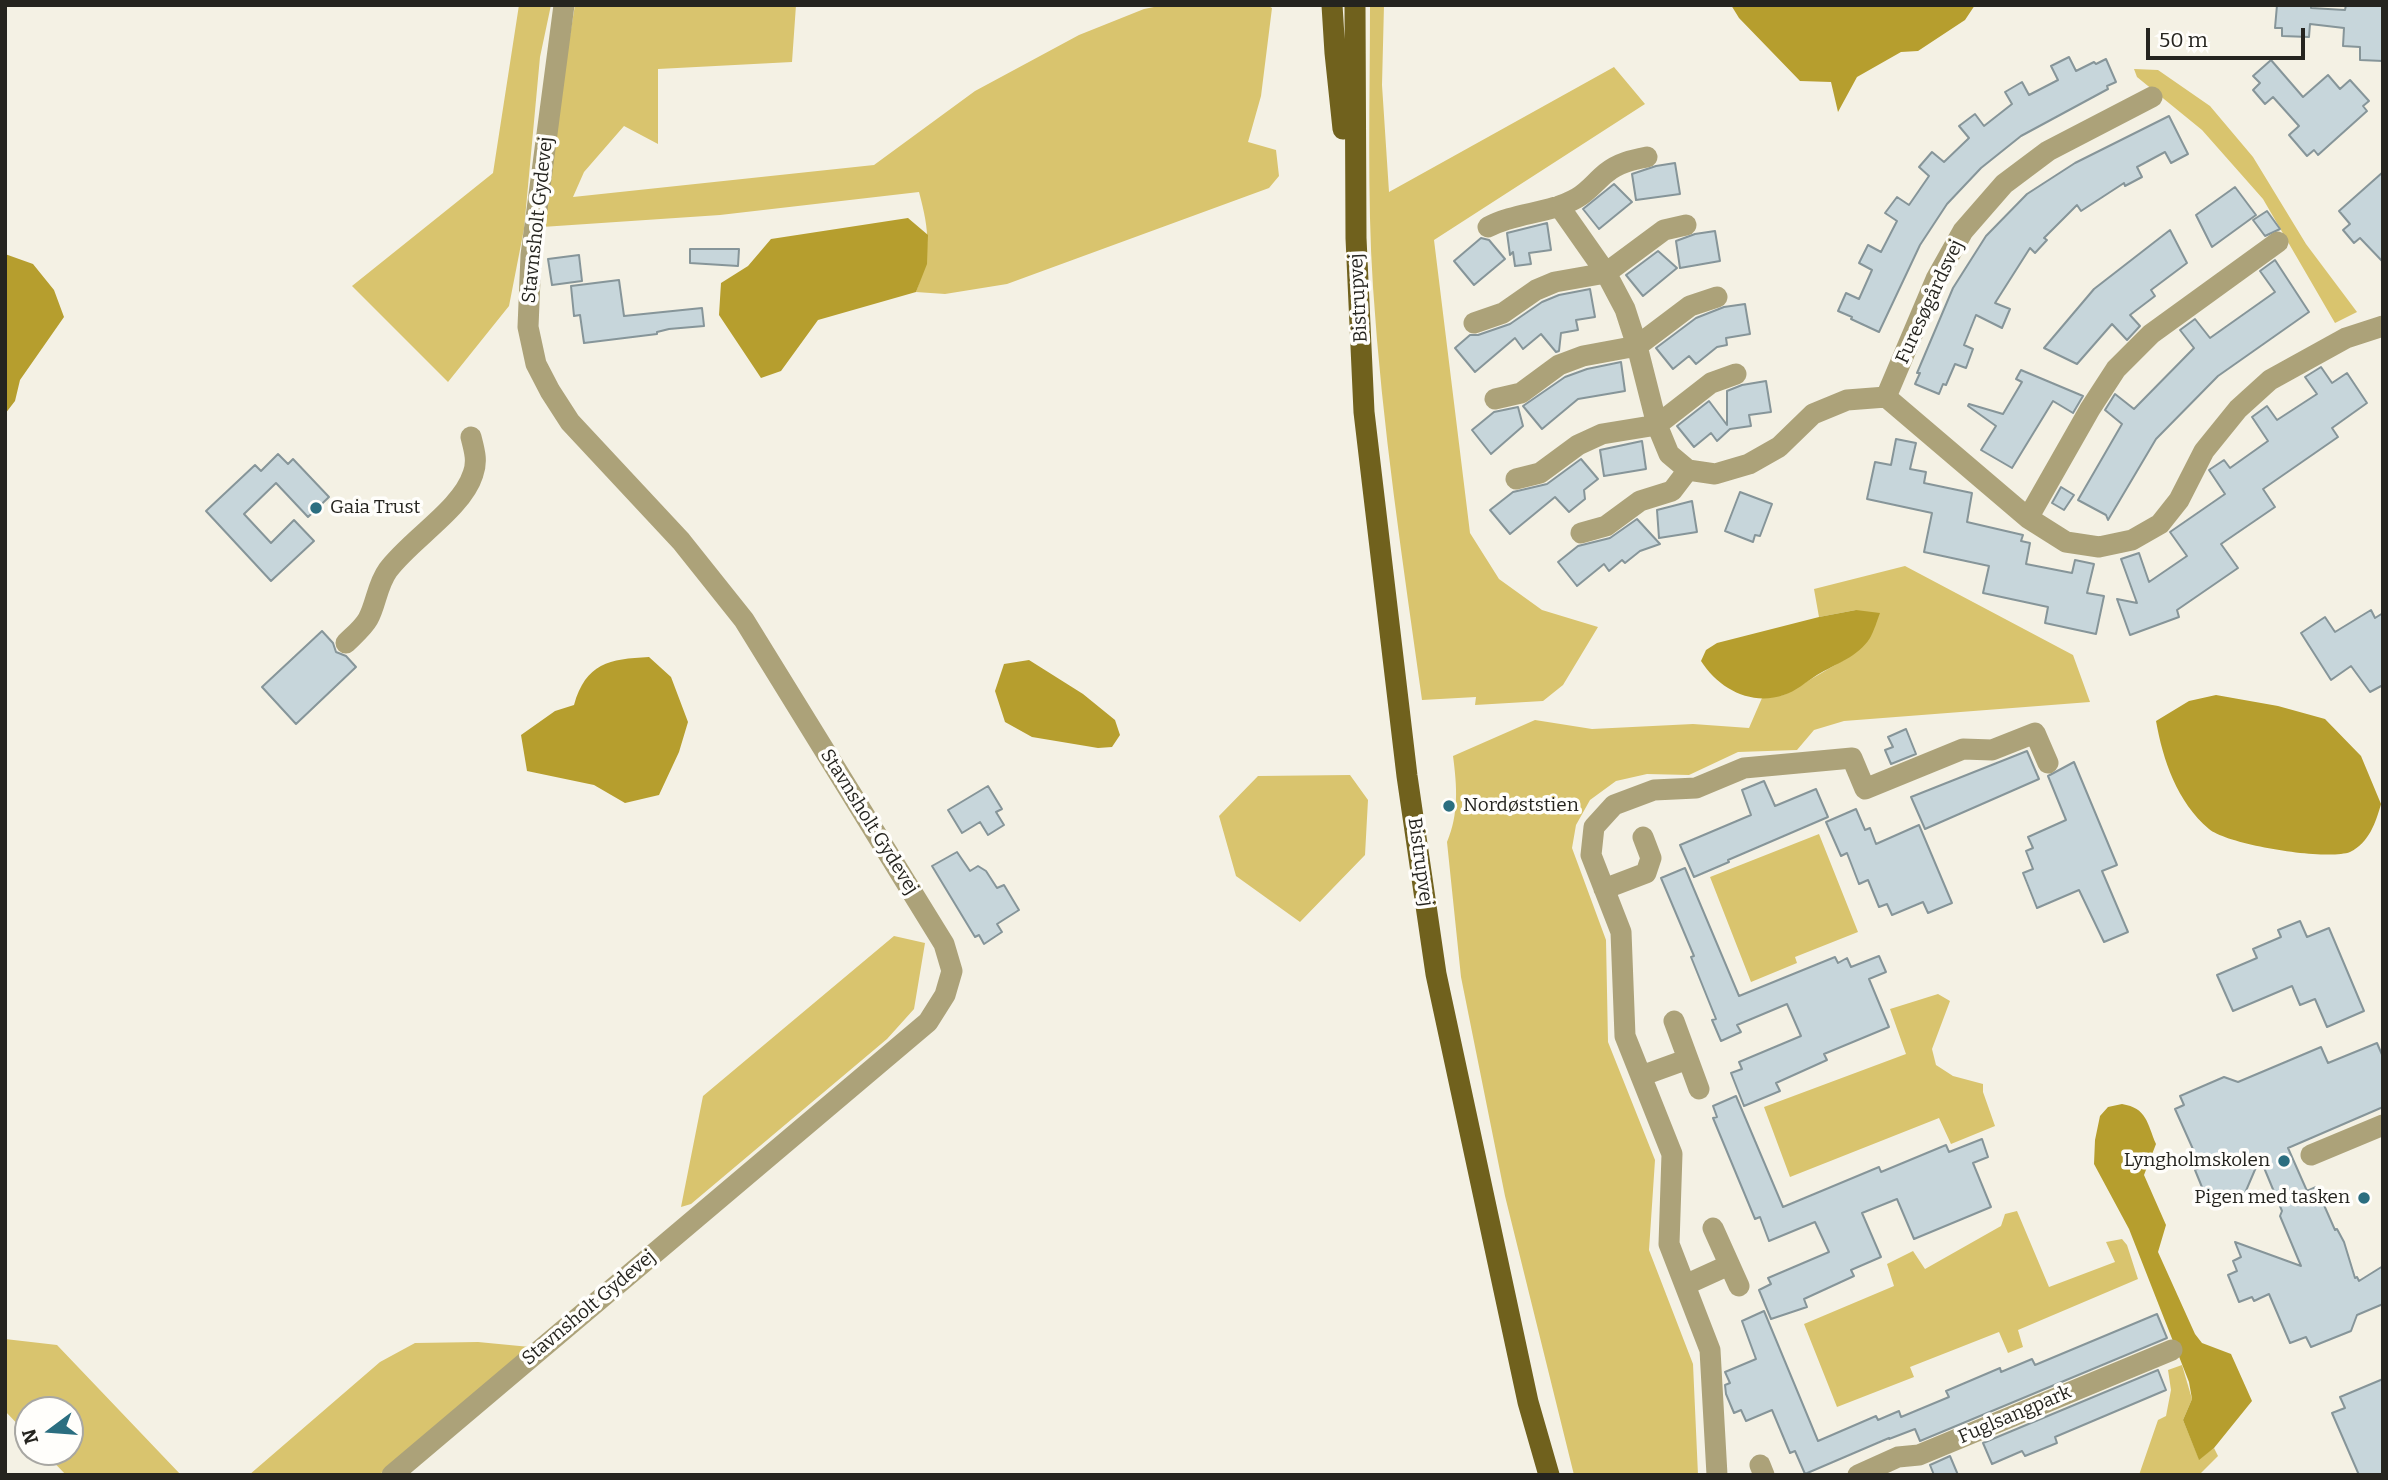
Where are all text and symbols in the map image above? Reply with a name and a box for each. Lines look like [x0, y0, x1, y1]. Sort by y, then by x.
scale bar [2150, 14, 2309, 58]
text: 50 m [2159, 27, 2208, 53]
street label: Stavnsholt Gydevej [518, 136, 558, 304]
street label: Furesøgårdsvej [1891, 236, 1969, 368]
street label: Bistrupvej [1345, 253, 1373, 343]
place label: Gaia Trust [330, 497, 420, 519]
marker: Gaia Trust [308, 500, 324, 516]
street label: Stavnsholt Gydevej [815, 745, 923, 899]
place label: Nordøststien [1463, 795, 1579, 817]
marker: Nordøststien [1441, 798, 1457, 814]
street label: Bistrupvej [1402, 816, 1438, 908]
place label: Lyngholmskolen [2124, 1150, 2270, 1172]
marker: Lyngholmskolen [2276, 1153, 2292, 1169]
place label: Pigen med tasken [2194, 1187, 2350, 1209]
marker: Pigen med tasken [2356, 1190, 2372, 1206]
street label: Stavnsholt Gydevej [518, 1246, 660, 1370]
street label: Fuglsangpark [1955, 1381, 2075, 1449]
north arrow [14, 1396, 84, 1466]
text: N [17, 1426, 43, 1447]

